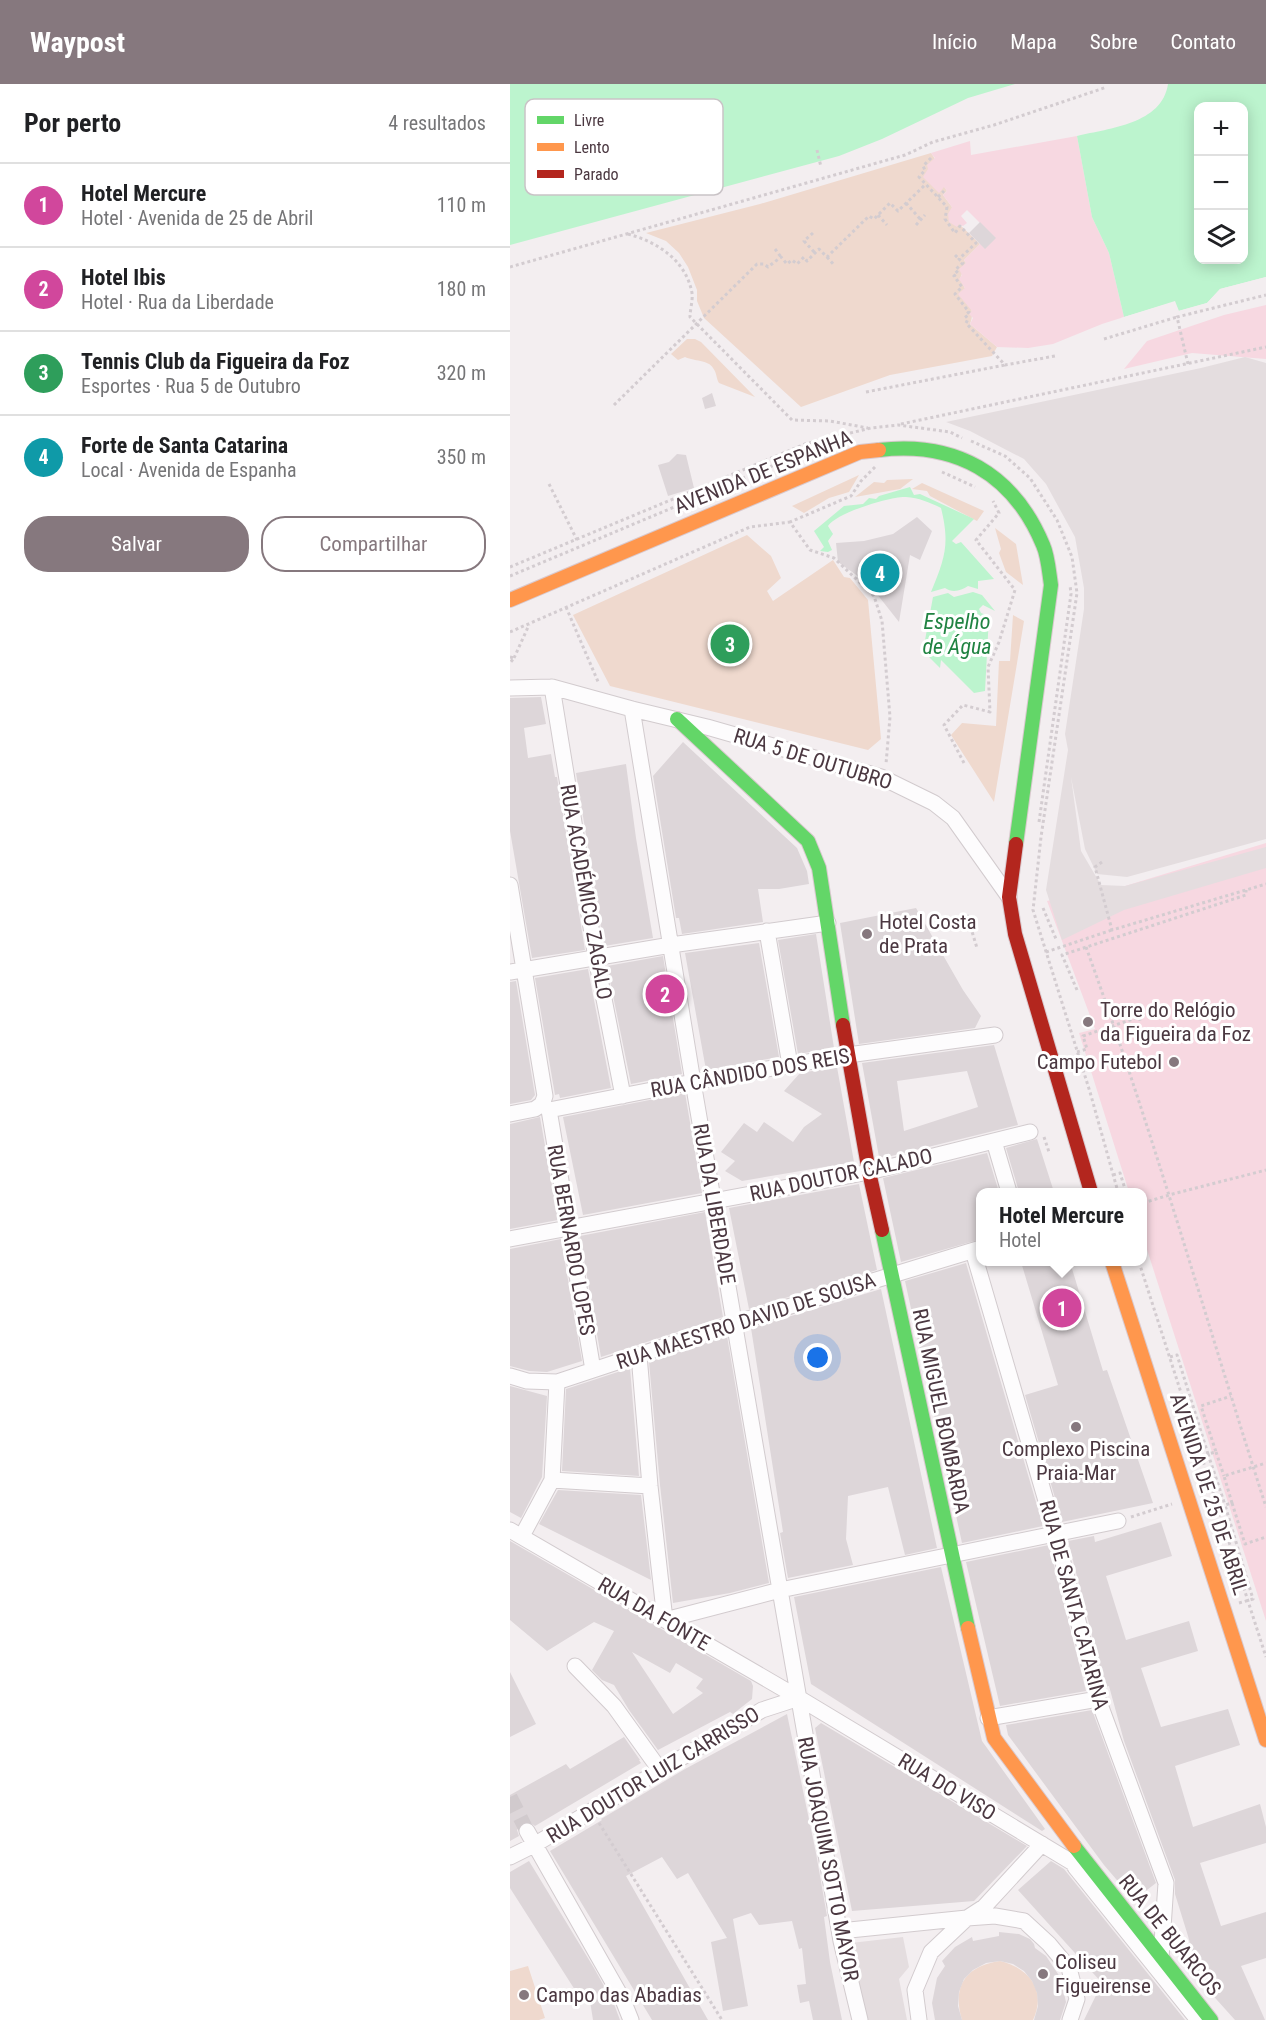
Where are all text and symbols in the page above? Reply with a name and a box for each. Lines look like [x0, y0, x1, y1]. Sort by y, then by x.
text: Waypost [30, 26, 125, 59]
text: Início [932, 30, 977, 54]
text: Mapa [1010, 30, 1057, 54]
text: Sobre [1090, 30, 1138, 54]
text: Contato [1171, 30, 1236, 54]
legend [525, 99, 723, 195]
map controls [1194, 102, 1248, 264]
button: + [1194, 102, 1248, 156]
text: Por perto [24, 108, 121, 138]
text: 4 resultados [388, 111, 486, 135]
text: Livre [574, 111, 604, 130]
text: Lento [574, 138, 609, 157]
button: − [1194, 156, 1248, 210]
text: Parado [574, 165, 619, 184]
text: Hotel Mercure [81, 181, 206, 206]
text: 1 [38, 193, 49, 217]
text: 110 m [437, 193, 486, 217]
text: Hotel · Avenida de 25 de Abril [81, 206, 313, 230]
button: layers [1194, 210, 1248, 264]
text: Hotel Ibis [81, 265, 166, 290]
text: 2 [38, 277, 49, 301]
text: 180 m [437, 277, 486, 301]
text: Hotel · Rua da Liberdade [81, 290, 274, 314]
text: Tennis Club da Figueira da Foz [81, 349, 350, 374]
text: 3 [38, 361, 49, 385]
text: 320 m [437, 361, 486, 385]
text: Esportes · Rua 5 de Outubro [81, 374, 301, 398]
street label: AVENIDA DE ESPANHA [671, 425, 855, 519]
text: Forte de Santa Catarina [81, 433, 288, 458]
text: 4 [38, 445, 49, 469]
text: 350 m [437, 445, 486, 469]
text: Local · Avenida de Espanha [81, 458, 297, 482]
button: Salvar [24, 516, 249, 572]
button: Compartilhar [261, 516, 486, 572]
pin: 4 [860, 550, 899, 596]
water label: Espelho de Água [923, 609, 991, 659]
pin: 3 [710, 622, 750, 666]
street label: RUA 5 DE OUTUBRO [731, 723, 895, 795]
street label: RUA ACADÉMICO ZAGALO [555, 783, 617, 1001]
place label: Hotel Costa de Prata [879, 910, 977, 958]
marker: Hotel Costa de Prata [860, 927, 874, 941]
pin: 2 [646, 972, 684, 1016]
place label: Torre do Relógio da Figueira da Foz [1100, 998, 1251, 1046]
marker: Torre do Relógio da Figueira da Foz [1081, 1015, 1095, 1029]
street label: RUA CÂNDIDO DOS REIS [649, 1044, 851, 1102]
place label: Campo Futebol [1037, 1050, 1162, 1074]
marker: Campo Futebol [1167, 1055, 1181, 1069]
street label: RUA DA LIBERDADE [688, 1122, 740, 1286]
street label: RUA BERNARDO LOPES [542, 1143, 600, 1337]
street label: RUA DOUTOR CALADO [747, 1144, 935, 1206]
popup [976, 1188, 1147, 1266]
text: Hotel Mercure [999, 1203, 1124, 1228]
text: Hotel [999, 1228, 1041, 1252]
street label: RUA MAESTRO DAVID DE SOUSA [613, 1268, 879, 1374]
pin: 1 [1042, 1286, 1082, 1330]
street label: RUA MIGUEL BOMBARDA [908, 1306, 974, 1516]
your location [803, 1343, 832, 1372]
street label: AVENIDA DE 25 DE ABRIL [1165, 1390, 1253, 1598]
marker: Complexo Piscina Praia-Mar [1069, 1420, 1083, 1434]
place label: Complexo Piscina Praia-Mar [1002, 1437, 1150, 1485]
street label: RUA DE SANTA CATARINA [1034, 1497, 1114, 1713]
street label: RUA DA FONTE [594, 1572, 714, 1656]
street label: RUA DOUTOR LUIZ CARRISSO [542, 1702, 764, 1848]
street label: RUA JOAQUIM SOTTO MAYOR [792, 1735, 864, 1983]
street label: RUA DO VISO [894, 1748, 1000, 1826]
street label: RUA DE BUARCOS [1114, 1870, 1226, 2000]
place label: Coliseu Figueirense [1055, 1950, 1151, 1998]
marker: Coliseu Figueirense [1036, 1967, 1050, 1981]
place label: Campo das Abadias [536, 1983, 702, 2007]
marker: Campo das Abadias [517, 1988, 531, 2002]

